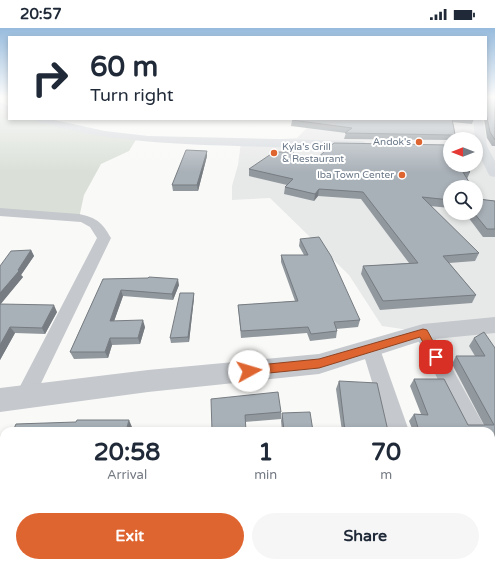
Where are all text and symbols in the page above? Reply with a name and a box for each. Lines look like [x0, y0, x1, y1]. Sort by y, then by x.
text: 20:57 [20, 5, 62, 23]
text: 60 m [90, 50, 158, 84]
icon: right [24, 52, 76, 104]
text: Turn right [90, 84, 174, 106]
north arrow [443, 132, 483, 172]
map controls [443, 132, 483, 220]
place label: Andok's [373, 136, 411, 148]
marker: Andok's [414, 137, 424, 147]
place label: Kyla's Grill & Restaurant [282, 141, 344, 165]
marker: Kyla's Grill & Restaurant [269, 148, 279, 158]
place label: Iba Town Center [317, 169, 394, 181]
marker: Iba Town Center [397, 170, 407, 180]
button: search [443, 180, 483, 220]
pin [419, 340, 453, 374]
icon: arrive [425, 346, 447, 368]
position arrow [228, 350, 270, 392]
text: 20:58 [94, 438, 160, 467]
text: 1 [258, 438, 273, 467]
text: 70 [371, 438, 401, 467]
text: Arrival [107, 467, 147, 483]
text: min [254, 467, 277, 483]
text: m [380, 467, 392, 483]
button: Exit [16, 513, 244, 559]
button: Share [252, 513, 479, 559]

